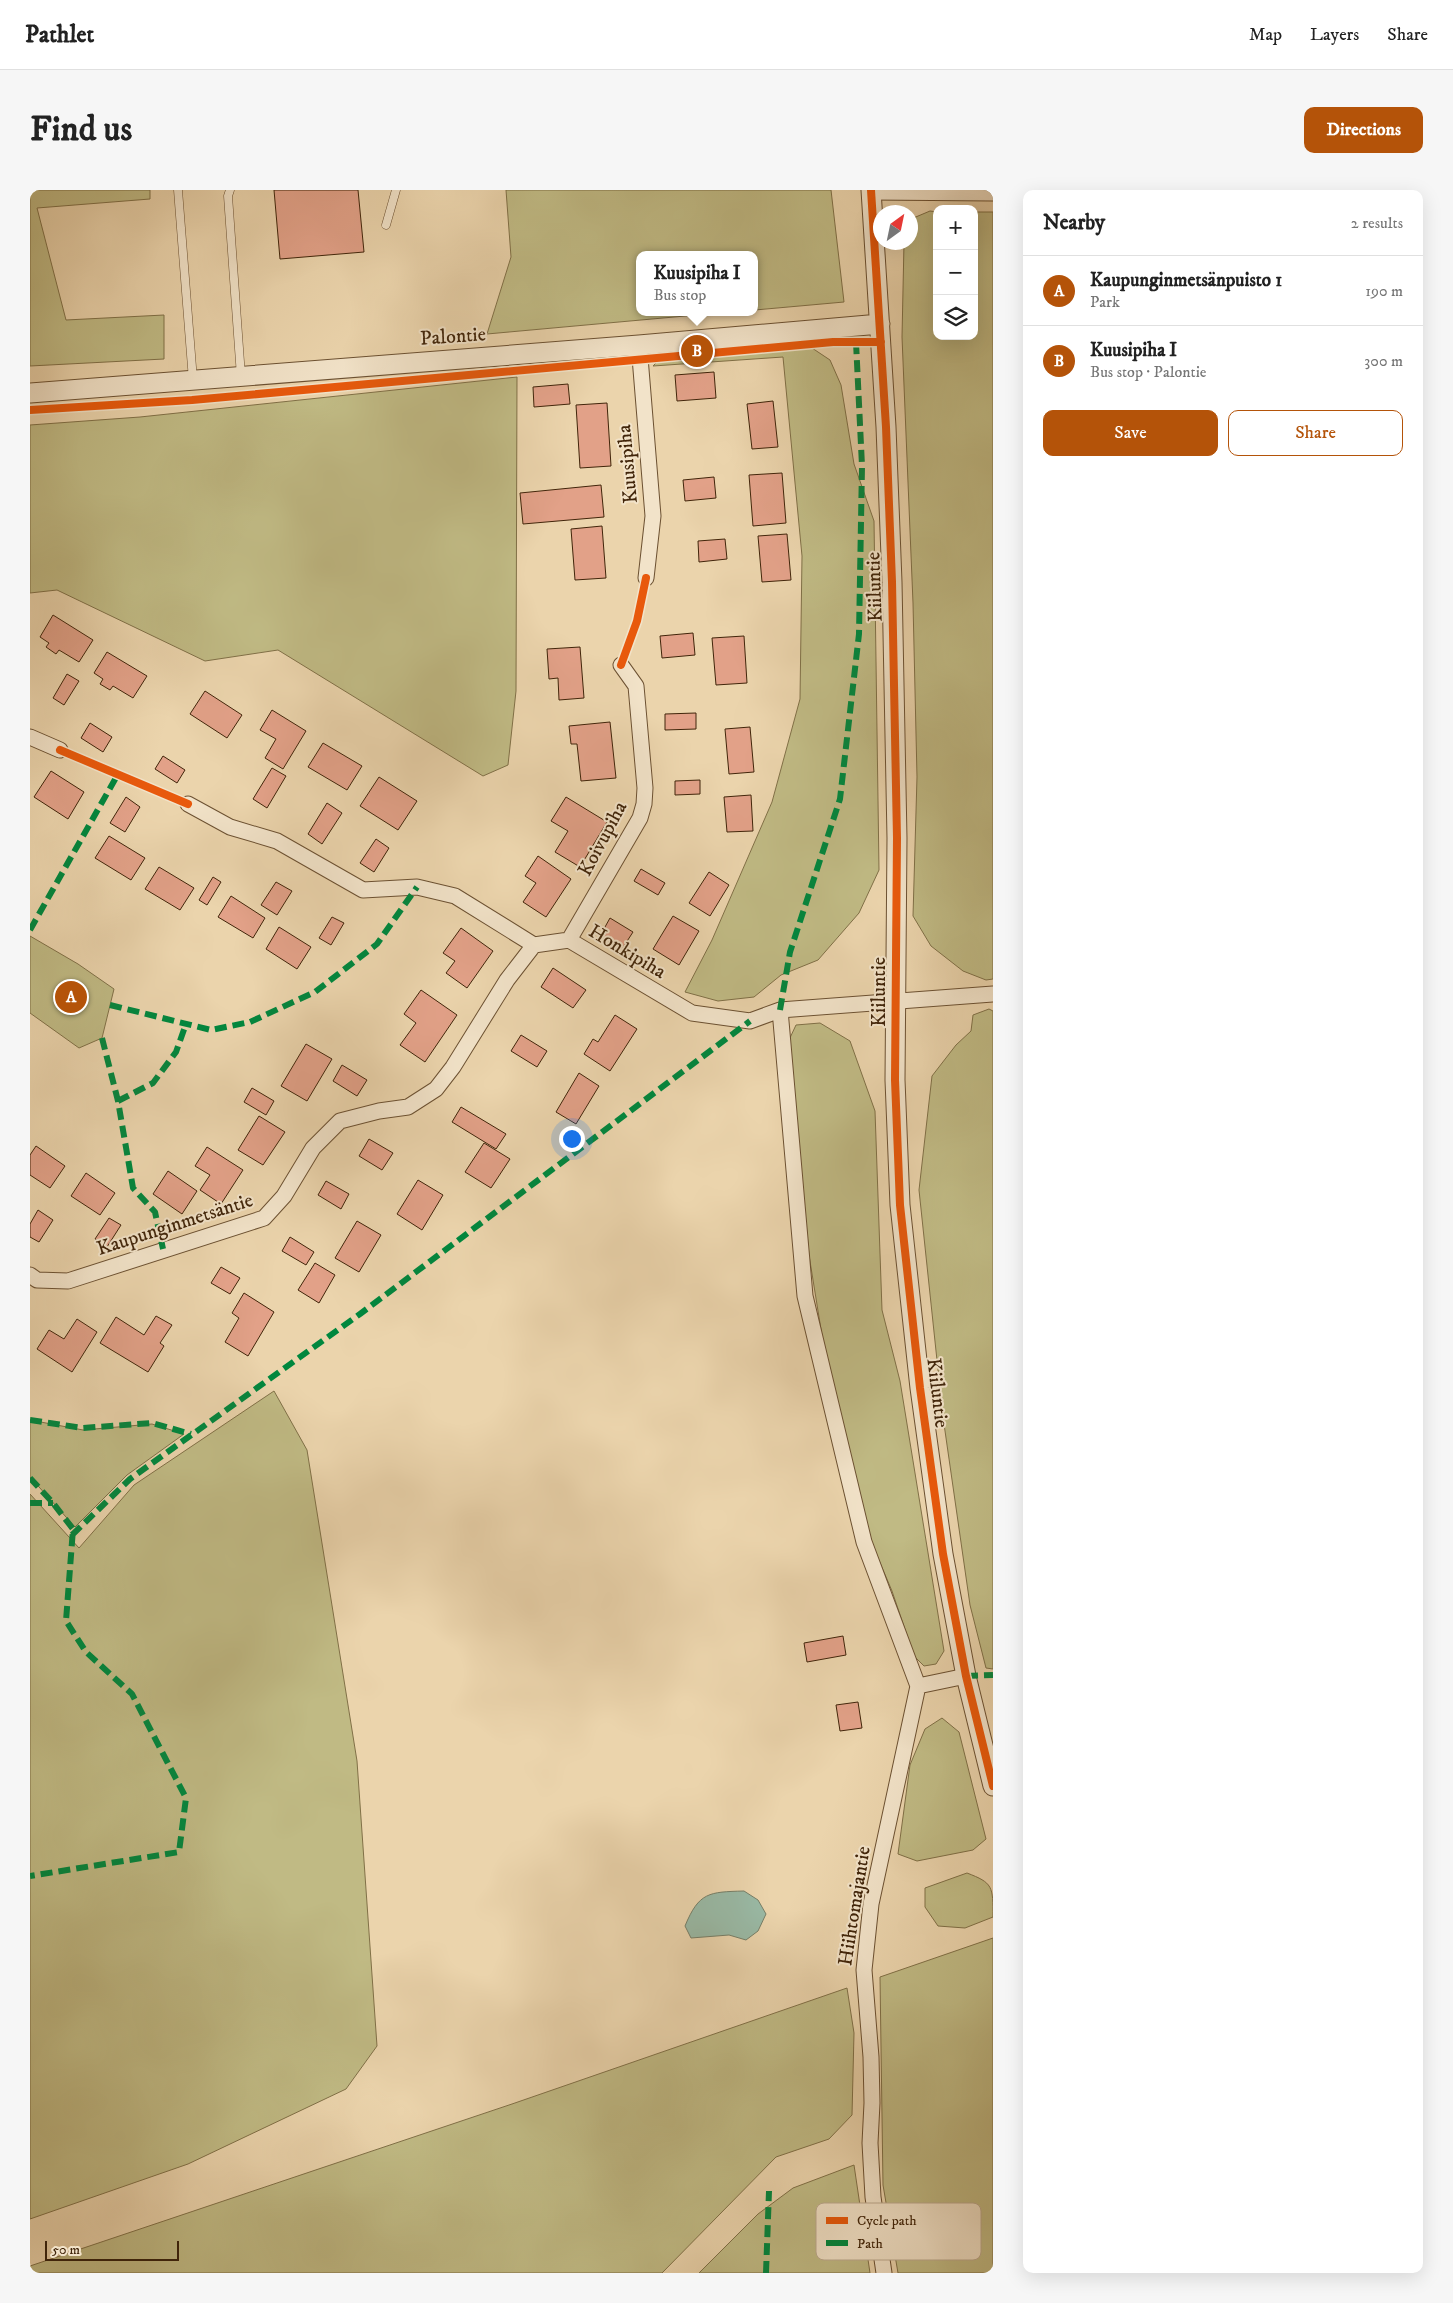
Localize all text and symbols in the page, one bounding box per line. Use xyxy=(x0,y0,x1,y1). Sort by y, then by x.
text: Pathlet xyxy=(25,20,94,50)
text: Map xyxy=(1249,24,1282,46)
text: Layers xyxy=(1310,24,1359,46)
text: Share xyxy=(1387,24,1428,46)
button: Directions xyxy=(1304,107,1423,153)
text: Find us xyxy=(30,108,132,152)
north arrow xyxy=(873,205,918,250)
map controls xyxy=(933,205,978,340)
button: + xyxy=(933,205,978,250)
text: Nearby xyxy=(1043,210,1105,236)
text: 2 results xyxy=(1351,213,1403,233)
button: − xyxy=(933,250,978,295)
popup xyxy=(636,251,758,316)
text: Kuusipiha I xyxy=(653,262,741,285)
text: Kaupunginmetsänpuisto 1 xyxy=(1090,269,1282,292)
text: A xyxy=(1054,281,1064,301)
text: 190 m xyxy=(1365,281,1403,301)
text: Bus stop xyxy=(653,285,706,305)
text: Park xyxy=(1090,292,1120,312)
button: layers xyxy=(933,295,978,340)
street label: Palontie xyxy=(419,322,487,352)
pin: B xyxy=(681,332,713,370)
text: Kuusipiha I xyxy=(1090,339,1177,362)
text: B xyxy=(1054,351,1064,371)
text: 300 m xyxy=(1364,351,1403,371)
text: Bus stop · Palontie xyxy=(1090,362,1206,382)
button: Save xyxy=(1043,410,1218,456)
button: Share xyxy=(1228,410,1403,456)
street label: Kuusipiha xyxy=(612,423,644,505)
street label: Kiiluntie xyxy=(861,552,889,622)
street label: Koivupiha xyxy=(573,797,633,881)
street label: Honkipiha xyxy=(584,919,671,985)
street label: Kiiluntie xyxy=(867,957,892,1027)
pin: A xyxy=(55,978,87,1016)
your location xyxy=(559,1126,585,1152)
street label: Kaupunginmetsäntie xyxy=(94,1188,256,1262)
street label: Kiiluntie xyxy=(920,1357,954,1429)
street label: Hiihtomajantie xyxy=(833,1844,877,1968)
legend xyxy=(816,2203,981,2260)
text: Cycle path xyxy=(857,2212,917,2230)
text: Path xyxy=(857,2235,884,2253)
scale bar xyxy=(45,2238,179,2261)
text: 50 m xyxy=(52,2241,80,2259)

